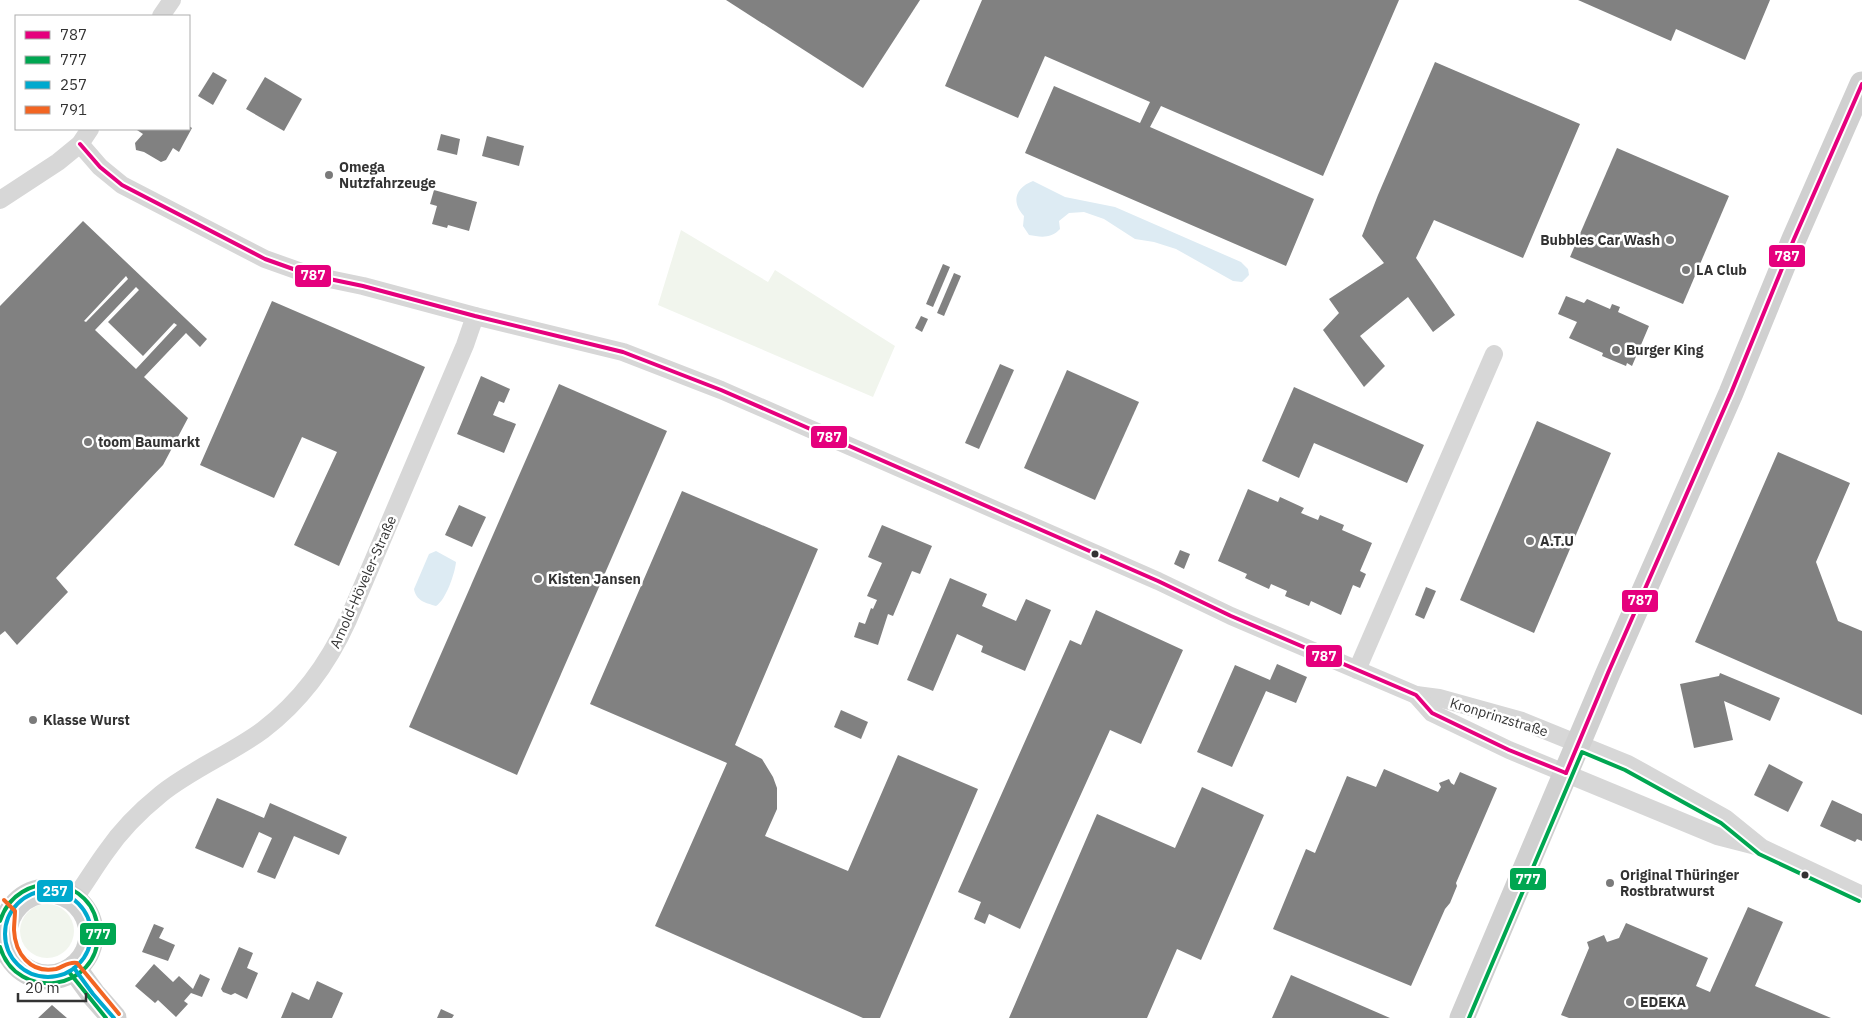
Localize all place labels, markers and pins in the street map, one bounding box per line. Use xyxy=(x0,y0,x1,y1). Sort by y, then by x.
place label: Omega Nutzfahrzeuge xyxy=(339,158,436,192)
marker: Omega Nutzfahrzeuge xyxy=(323,169,335,181)
place label: Bubbles Car Wash xyxy=(1540,231,1660,249)
marker: Bubbles Car Wash xyxy=(1664,234,1676,246)
place label: LA Club xyxy=(1696,261,1747,279)
marker: LA Club xyxy=(1680,264,1692,276)
place label: Burger King xyxy=(1626,341,1704,359)
marker: Burger King xyxy=(1610,344,1622,356)
place label: toom Baumarkt xyxy=(98,433,200,451)
marker: toom Baumarkt xyxy=(82,436,94,448)
place label: A.T.U xyxy=(1540,532,1574,550)
marker: A.T.U xyxy=(1524,535,1536,547)
unlabelled marker xyxy=(1090,549,1100,559)
place label: Kisten Jansen xyxy=(548,570,641,588)
marker: Kisten Jansen xyxy=(532,573,544,585)
place label: Klasse Wurst xyxy=(43,711,130,729)
marker: Klasse Wurst xyxy=(27,714,39,726)
place label: Original Thüringer Rostbratwurst xyxy=(1620,866,1740,900)
unlabelled marker xyxy=(1800,870,1810,880)
marker: Original Thüringer Rostbratwurst xyxy=(1604,877,1616,889)
place label: EDEKA xyxy=(1640,993,1686,1011)
marker: EDEKA xyxy=(1624,996,1636,1008)

